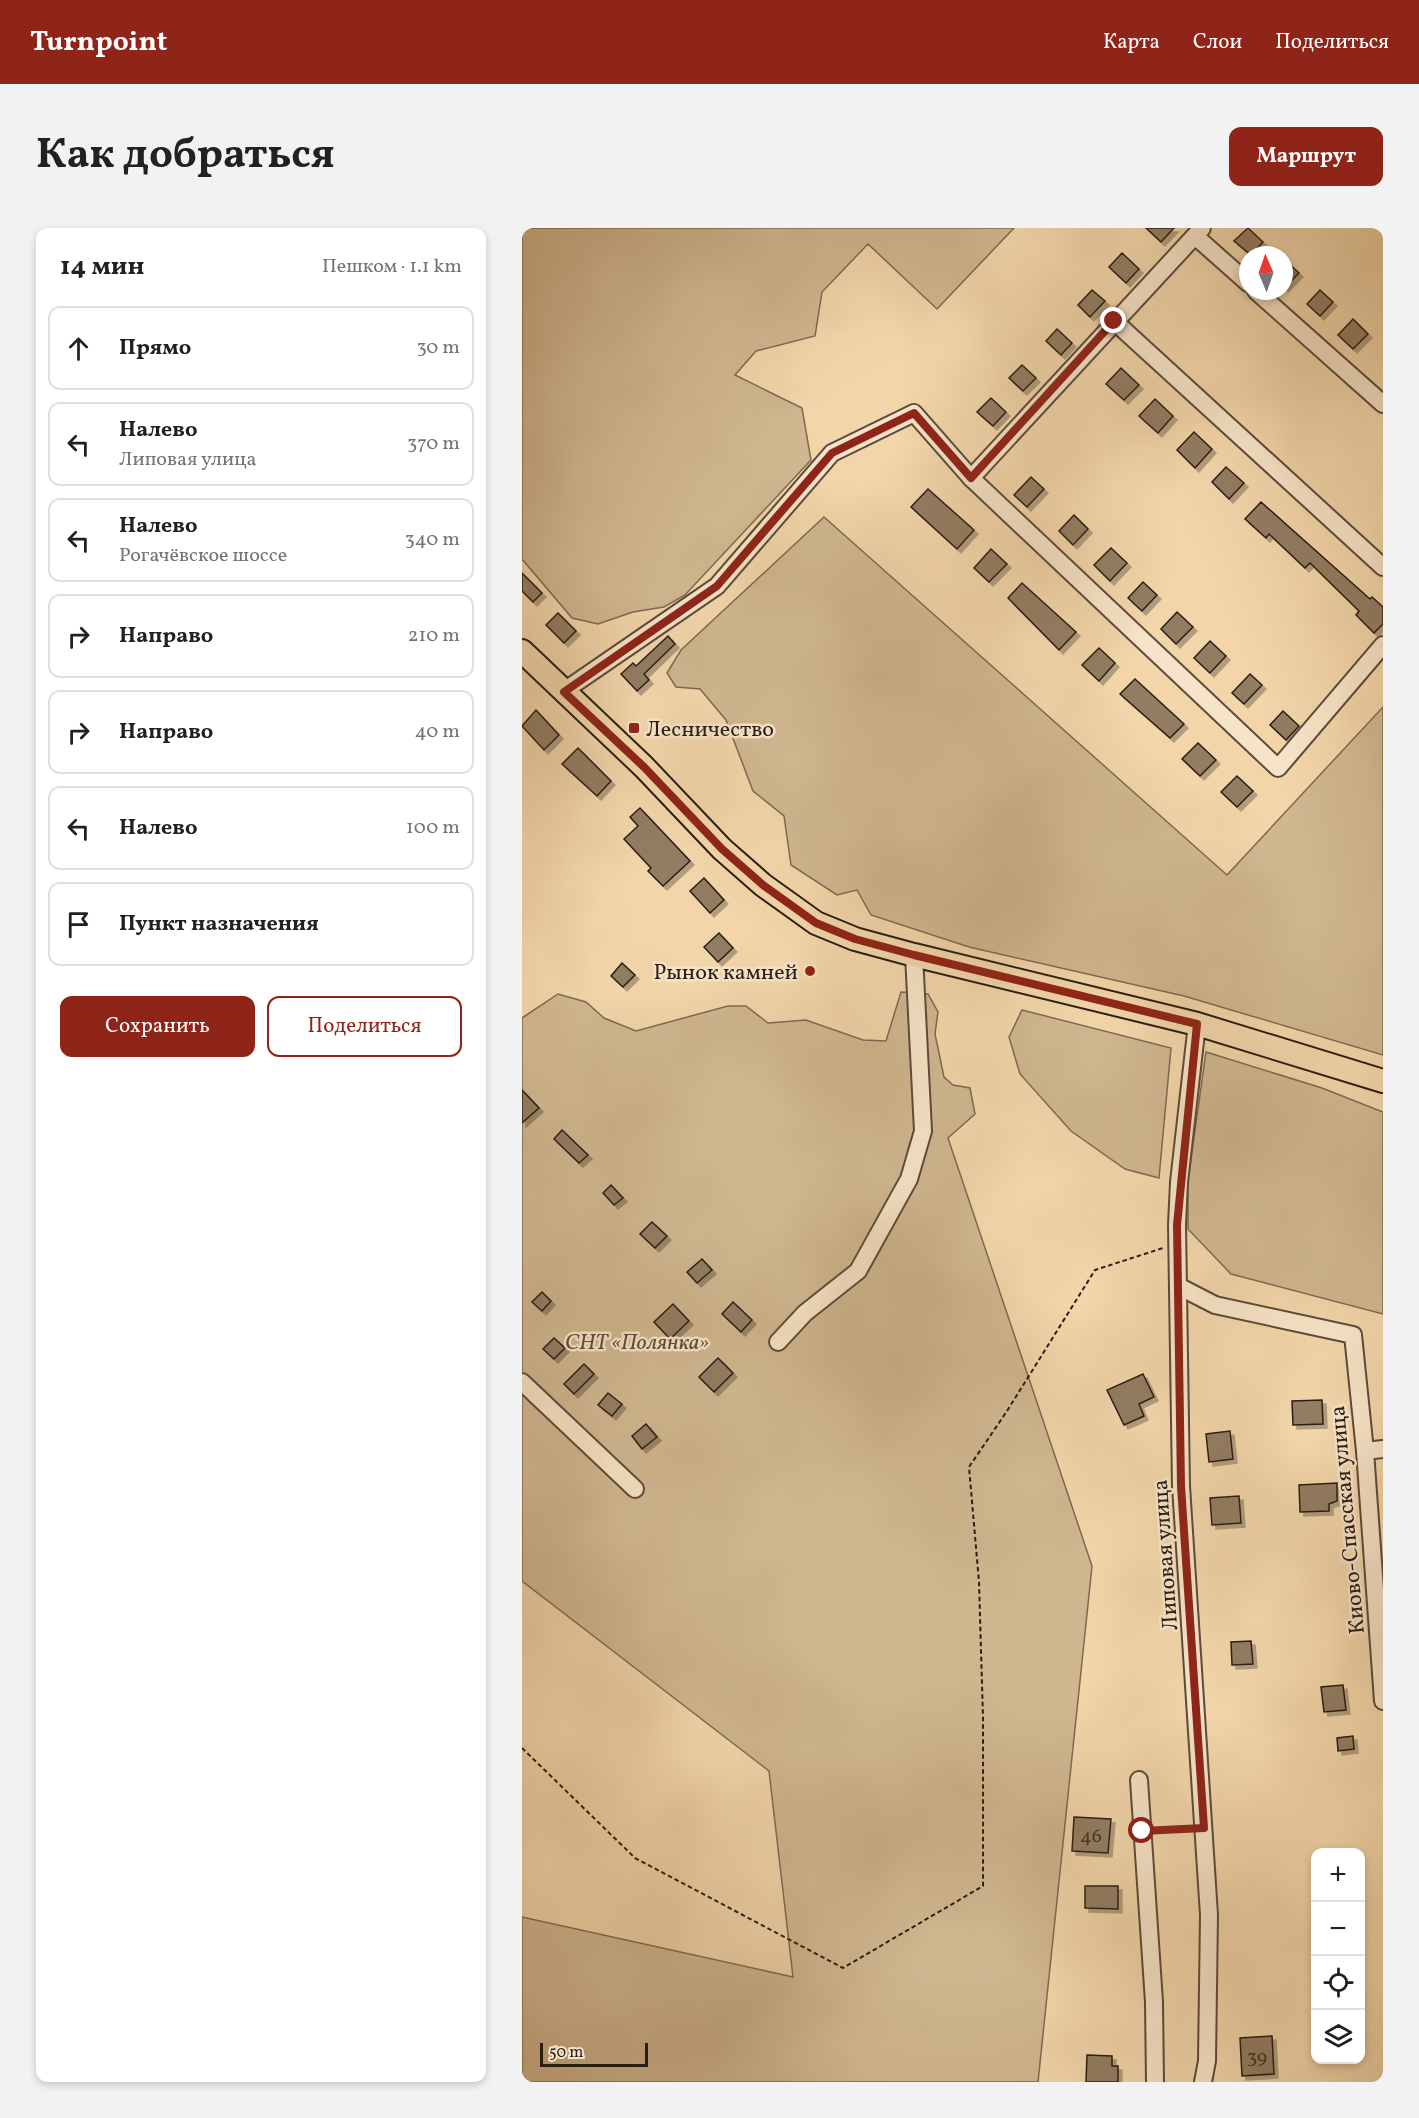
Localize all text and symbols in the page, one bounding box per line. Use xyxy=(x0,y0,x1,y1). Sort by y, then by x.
text: Turnpoint xyxy=(30,23,167,62)
text: Карта xyxy=(1103,28,1160,57)
text: Слои xyxy=(1193,28,1242,57)
text: Поделиться xyxy=(1275,28,1389,57)
text: Как добраться xyxy=(36,127,335,186)
button: Маршрут xyxy=(1229,127,1383,186)
north arrow xyxy=(1239,246,1293,300)
text: 14 мин xyxy=(60,249,145,285)
text: Пешком · 1.1 km xyxy=(322,253,462,281)
route end xyxy=(1100,307,1126,333)
icon: ahead xyxy=(62,332,95,365)
text: Прямо xyxy=(119,333,191,364)
text: 30 m xyxy=(416,334,460,362)
text: Налево xyxy=(119,415,198,446)
icon: left xyxy=(62,428,95,461)
text: 370 m xyxy=(407,430,460,458)
text: Липовая улица xyxy=(119,446,257,474)
text: Налево xyxy=(119,511,198,542)
icon: left xyxy=(62,524,95,557)
text: 340 m xyxy=(404,526,460,554)
text: Рогачёвское шоссе xyxy=(119,542,287,570)
icon: right xyxy=(62,620,95,653)
text: Направо xyxy=(119,621,213,652)
text: 210 m xyxy=(408,622,460,650)
place label: Лесничество xyxy=(646,715,774,746)
icon: right xyxy=(62,716,95,749)
text: Направо xyxy=(119,717,213,748)
text: 40 m xyxy=(415,718,460,746)
marker: Лесничество xyxy=(627,721,641,735)
icon: left xyxy=(62,812,95,845)
text: Налево xyxy=(119,813,198,844)
text: 100 m xyxy=(406,814,460,842)
icon: arrive xyxy=(62,908,95,941)
text: Пункт назначения xyxy=(119,909,319,940)
place label: Рынок камней xyxy=(653,958,798,989)
marker: Рынок камней xyxy=(803,964,817,978)
button: Сохранить xyxy=(60,996,255,1057)
button: Поделиться xyxy=(267,996,462,1057)
park label: СНТ «Полянка» xyxy=(565,1328,709,1359)
street label: Киово-Спасская улица xyxy=(1323,1404,1374,1635)
street label: Липовая улица xyxy=(1146,1478,1187,1631)
route start xyxy=(1128,1817,1154,1843)
house number: 46 xyxy=(1080,1823,1102,1851)
map controls xyxy=(1311,1848,1365,2064)
button: + xyxy=(1311,1848,1365,1902)
button: − xyxy=(1311,1902,1365,1956)
button: locate xyxy=(1311,1956,1365,2010)
button: layers xyxy=(1311,2010,1365,2064)
scale bar xyxy=(540,2040,648,2068)
text: 50 m xyxy=(549,2042,583,2064)
house number: 39 xyxy=(1247,2044,1267,2072)

